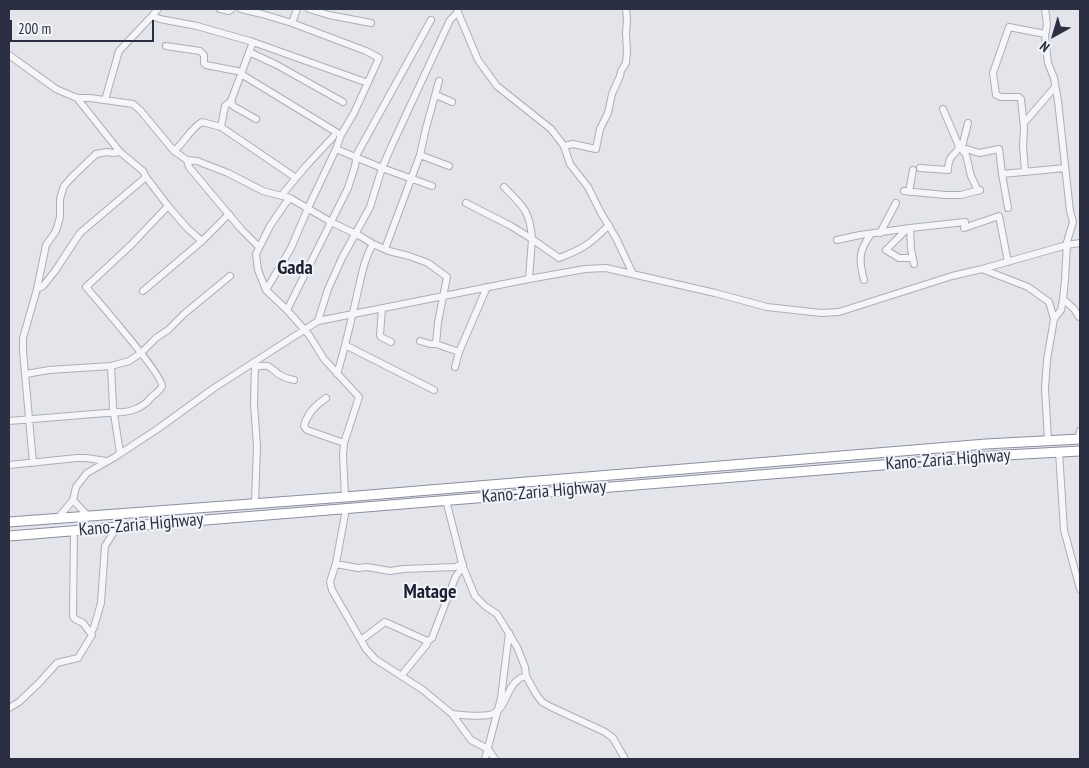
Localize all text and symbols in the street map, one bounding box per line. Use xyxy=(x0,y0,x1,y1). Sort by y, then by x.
scale bar xyxy=(12,10,156,42)
north arrow xyxy=(1029,10,1079,60)
text: 200 m xyxy=(18,19,51,38)
text: N xyxy=(1036,37,1053,56)
district label: Gada xyxy=(277,256,313,280)
street label: Kano-Zaria Highway xyxy=(885,445,1011,475)
street label: Kano-Zaria Highway xyxy=(481,476,607,508)
street label: Kano-Zaria Highway xyxy=(78,509,204,541)
district label: Matage xyxy=(403,580,457,604)

